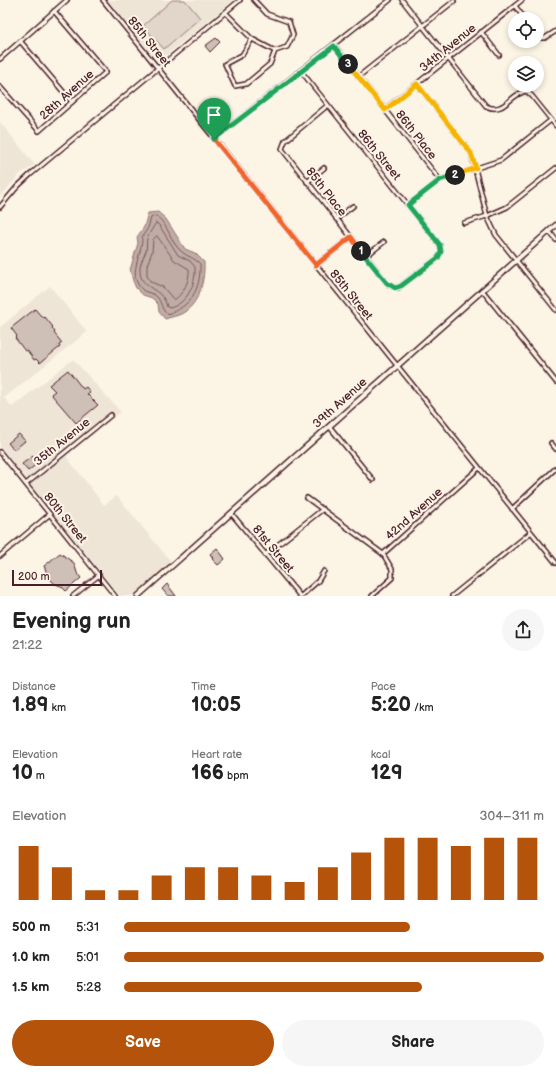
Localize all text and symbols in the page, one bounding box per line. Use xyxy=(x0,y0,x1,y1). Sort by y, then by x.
map controls xyxy=(508,12,544,92)
button: locate xyxy=(508,12,544,48)
street label: 85th Street xyxy=(124,14,174,70)
street label: 34th Avenue xyxy=(417,21,479,75)
pin: 3 xyxy=(338,54,358,74)
button: layers xyxy=(508,56,544,92)
text: 3 xyxy=(345,57,351,70)
street label: 28th Avenue xyxy=(37,67,97,123)
pin xyxy=(197,98,231,139)
icon: arrive xyxy=(203,104,225,126)
street label: 86th Place xyxy=(392,107,440,163)
street label: 86th Street xyxy=(354,127,404,184)
street label: 85th Place xyxy=(302,165,350,219)
pin: 2 xyxy=(445,165,465,185)
text: 2 xyxy=(452,168,458,181)
pin: 1 xyxy=(351,241,371,261)
text: 1 xyxy=(359,244,363,257)
street label: 85th Street xyxy=(326,267,376,323)
street label: 39th Avenue xyxy=(310,375,370,431)
street label: 35th Avenue xyxy=(31,415,93,469)
street label: 42nd Avenue xyxy=(382,484,446,544)
street label: 80th Street xyxy=(40,490,90,546)
street label: 81st Street xyxy=(249,522,297,576)
scale bar xyxy=(12,568,102,587)
text: 200 m xyxy=(18,570,50,583)
text: Evening run xyxy=(12,608,131,635)
button: share xyxy=(502,609,544,651)
text: 21:22 xyxy=(12,637,42,653)
text: Distance xyxy=(12,680,56,693)
text: Time xyxy=(191,680,216,693)
text: Pace xyxy=(371,680,396,693)
text: 1.89 xyxy=(12,693,49,717)
text: 10:05 xyxy=(191,693,241,717)
text: 5:20 xyxy=(371,693,411,717)
text: km xyxy=(49,701,66,714)
text: /km xyxy=(411,701,434,714)
text: Elevation xyxy=(12,748,58,761)
text: Heart rate xyxy=(191,748,242,761)
text: kcal xyxy=(371,748,390,761)
text: 10 xyxy=(12,761,33,785)
text: 166 xyxy=(191,761,224,785)
text: 129 xyxy=(371,761,403,785)
text: m xyxy=(33,769,45,782)
text: bpm xyxy=(224,769,249,782)
text: Elevation xyxy=(12,808,66,824)
text: 304–311 m xyxy=(480,808,544,824)
text: 500 m xyxy=(12,919,50,935)
text: 5:31 xyxy=(76,919,99,935)
text: 1.0 km xyxy=(12,949,50,965)
text: 5:01 xyxy=(76,949,99,965)
text: 1.5 km xyxy=(12,979,49,995)
text: 5:28 xyxy=(76,979,101,995)
button: Save xyxy=(12,1020,274,1066)
button: Share xyxy=(282,1020,544,1066)

